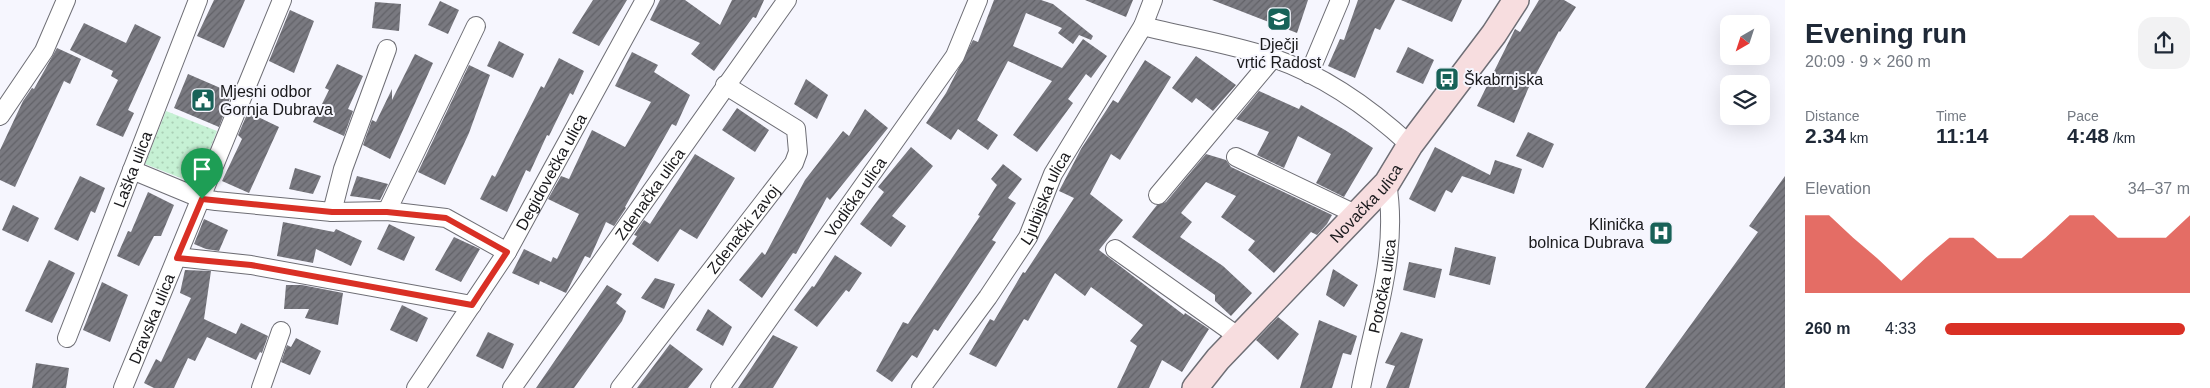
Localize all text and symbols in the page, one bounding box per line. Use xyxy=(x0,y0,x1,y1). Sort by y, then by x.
school or university icon: Dječji vrtić Radost xyxy=(1266,6,1292,32)
north arrow xyxy=(1720,15,1770,65)
map controls xyxy=(1720,15,1770,125)
button: share xyxy=(2138,17,2190,69)
text: Evening run xyxy=(1805,18,1967,49)
place label: Dječji vrtić Radost xyxy=(1237,36,1322,71)
text: 20:09 · 9 × 260 m xyxy=(1805,53,1931,70)
bus stop icon: Škabrnjska xyxy=(1434,66,1460,92)
place label: Škabrnjska xyxy=(1464,70,1543,88)
button: layers xyxy=(1720,75,1770,125)
place label: Mjesni odbor Gornja Dubrava xyxy=(220,83,333,118)
public building icon: Mjesni odbor Gornja Dubrava xyxy=(190,87,216,113)
text: Distance xyxy=(1805,108,1859,124)
text: Time xyxy=(1936,108,1967,124)
text: Pace xyxy=(2067,108,2099,124)
street label: Degidovečka ulica xyxy=(512,111,590,233)
text: 2.34 xyxy=(1805,124,1846,147)
text: 11:14 xyxy=(1936,124,1989,147)
text: 4:48 xyxy=(2067,124,2109,147)
street label: Laška ulica xyxy=(110,129,155,210)
text: km xyxy=(1846,130,1868,146)
text: /km xyxy=(2109,130,2135,146)
street label: Zdenačka ulica xyxy=(612,145,688,243)
pin xyxy=(181,148,223,199)
street label: Ljubijska ulica xyxy=(1017,148,1073,248)
street label: Vodička ulica xyxy=(821,154,889,240)
icon: arrive xyxy=(188,155,216,183)
street label: Novačka ulica xyxy=(1326,161,1405,246)
text: Elevation xyxy=(1805,180,1871,197)
text: 34–37 m xyxy=(2128,180,2190,197)
street label: Zdenački zavoj xyxy=(704,182,782,276)
place label: Klinička bolnica Dubrava xyxy=(1528,216,1644,251)
hospital icon: Klinička bolnica Dubrava xyxy=(1648,220,1674,246)
street label: Potočka ulica xyxy=(1365,238,1398,335)
street label: Dravska ulica xyxy=(125,271,178,366)
text: 260 m xyxy=(1805,320,1850,337)
text: 4:33 xyxy=(1885,320,1916,337)

